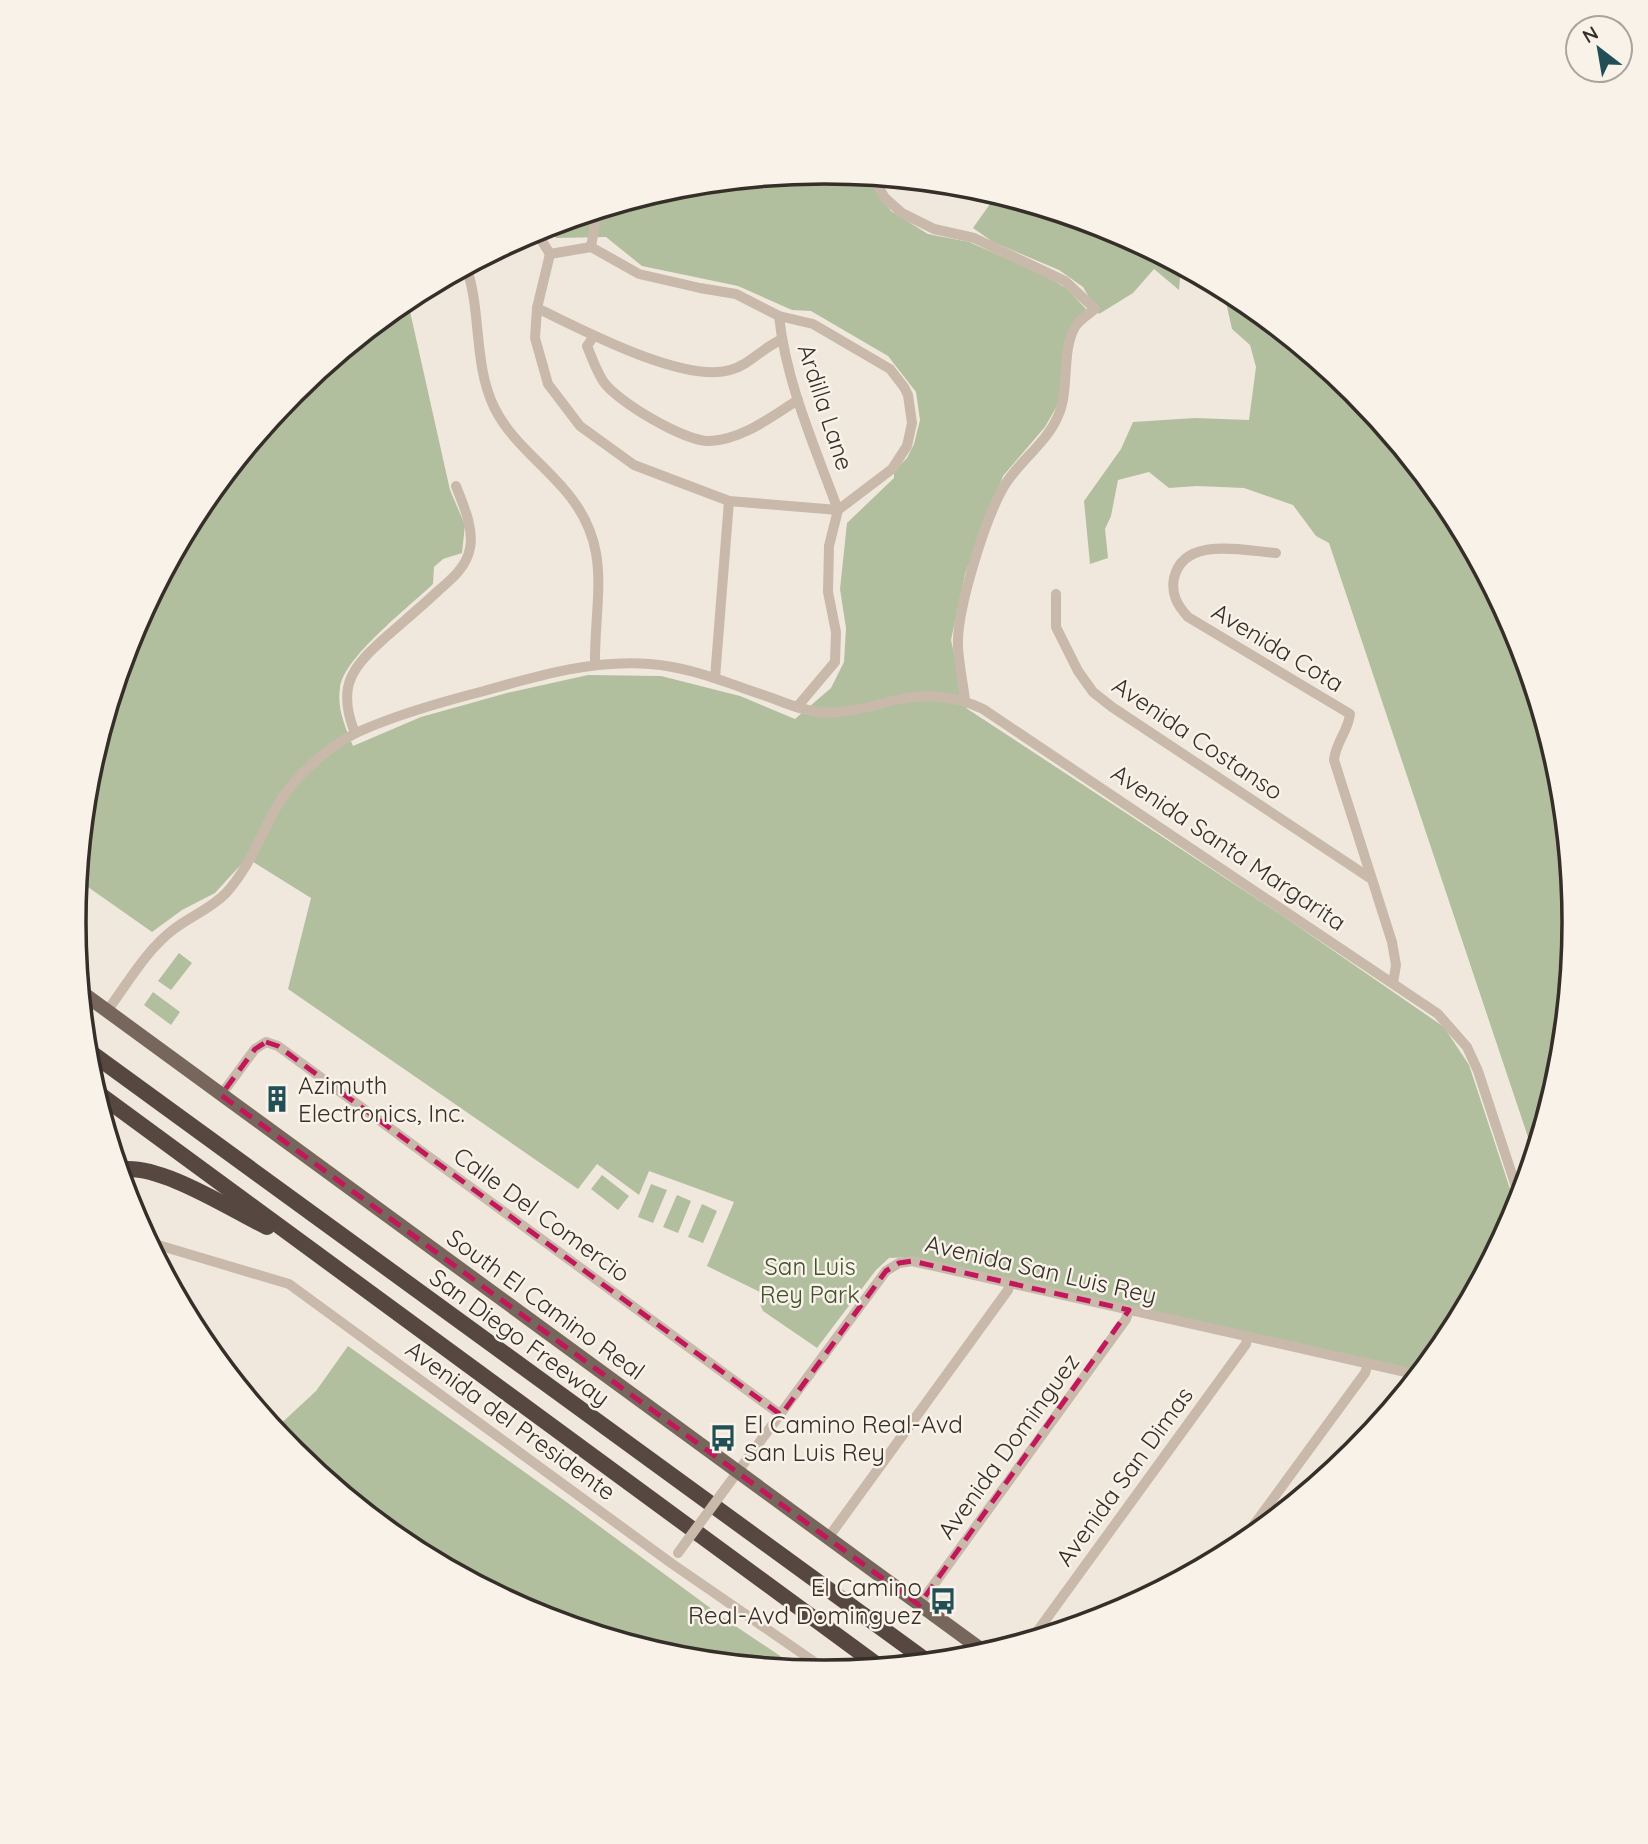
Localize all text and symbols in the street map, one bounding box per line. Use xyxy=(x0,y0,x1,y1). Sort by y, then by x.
north arrow xyxy=(1564,14,1634,84)
text: N xyxy=(1578,21,1602,48)
street label: Ardilla Lane xyxy=(792,340,860,474)
street label: Avenida Cota xyxy=(1207,596,1349,698)
street label: Avenida Costanso xyxy=(1107,670,1289,806)
street label: Avenida Santa Margarita xyxy=(1106,757,1352,937)
place label: Azimuth Electronics, Inc. xyxy=(298,1070,465,1128)
building icon: Azimuth Electronics, Inc. xyxy=(262,1084,292,1114)
street label: Calle Del Comercio xyxy=(448,1140,636,1288)
street label: South El Camino Real xyxy=(441,1222,651,1386)
street label: Avenida San Luis Rey xyxy=(922,1228,1160,1310)
park label: San Luis Rey Park xyxy=(760,1251,860,1309)
street label: San Diego Freeway xyxy=(424,1262,616,1412)
street label: Avenida del Presidente xyxy=(400,1334,622,1506)
street label: Avenida Dominguez xyxy=(931,1347,1085,1545)
street label: Avenida San Dimas xyxy=(1049,1381,1199,1571)
place label: El Camino Real-Avd San Luis Rey xyxy=(744,1409,963,1467)
bus stop icon: El Camino Real-Avd San Luis Rey xyxy=(708,1423,738,1453)
place label: El Camino Real-Avd Dominguez xyxy=(688,1572,922,1630)
bus stop icon: El Camino Real-Avd Dominguez xyxy=(928,1586,958,1616)

